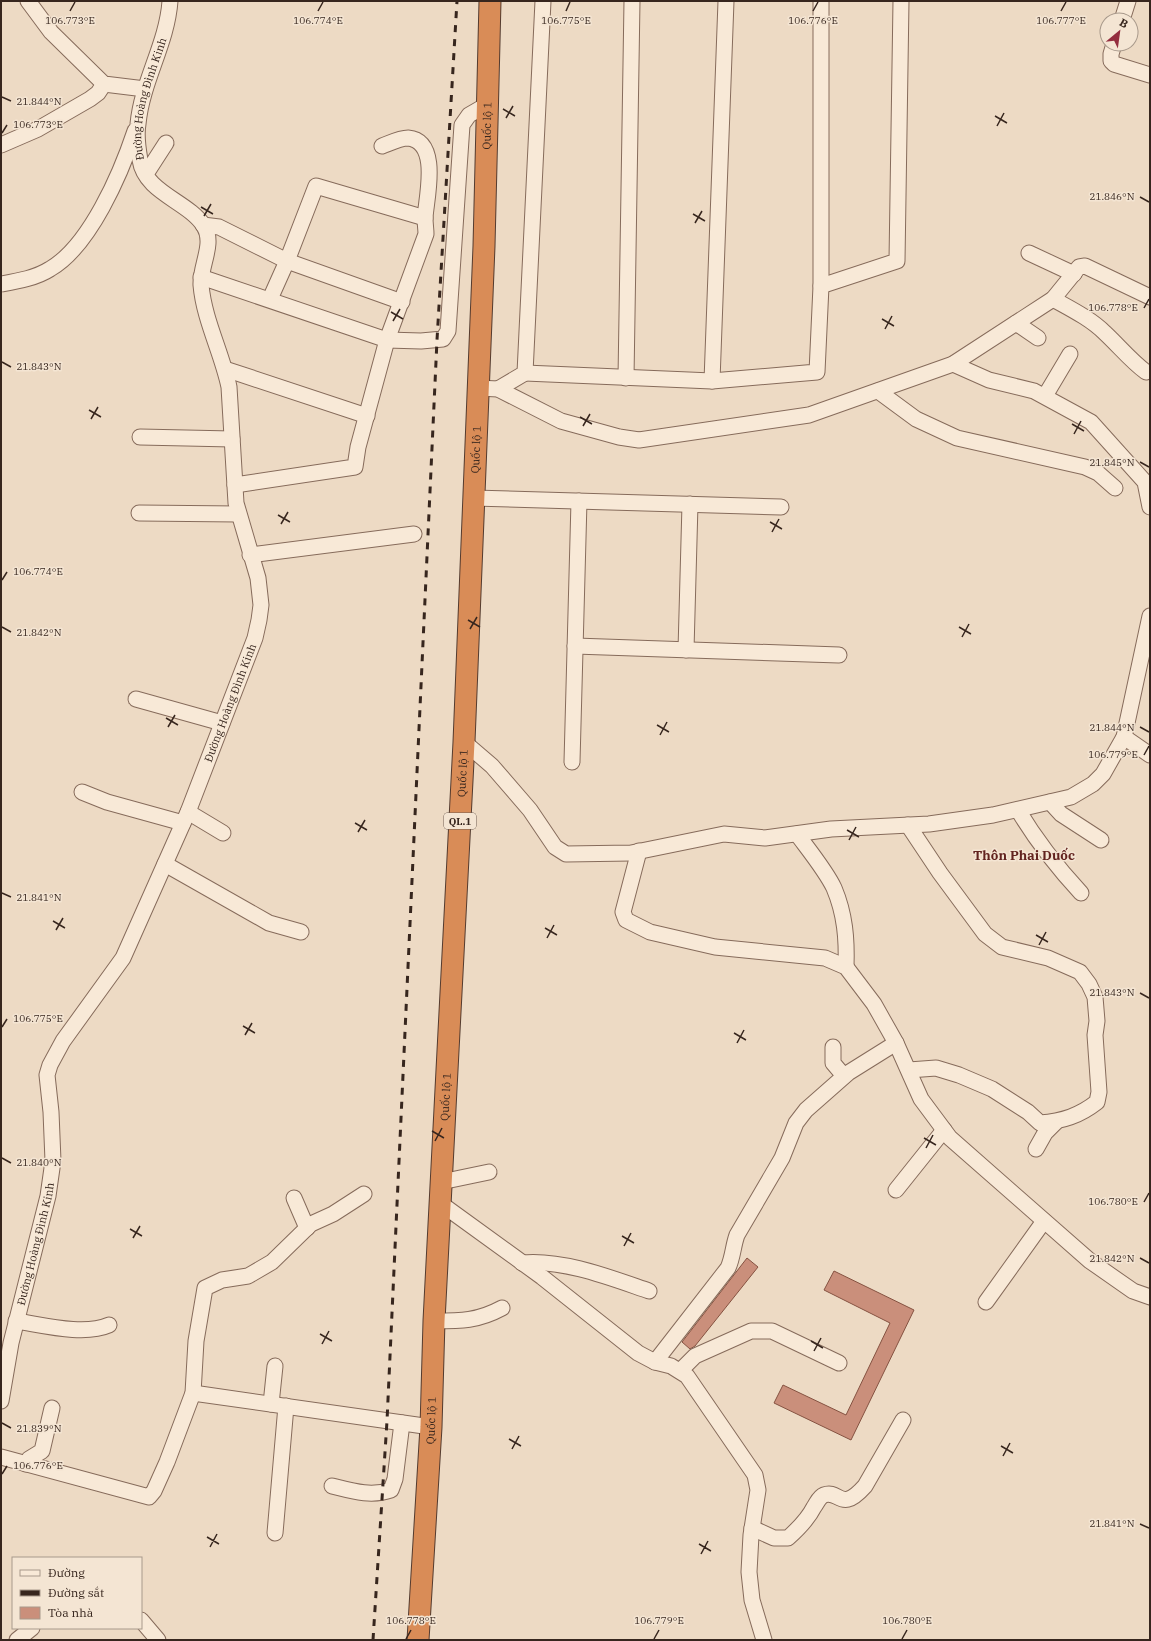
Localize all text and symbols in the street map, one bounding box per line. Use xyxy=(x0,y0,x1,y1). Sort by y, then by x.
north arrow xyxy=(1099,12,1139,52)
text: 106.773°E xyxy=(45,14,95,27)
text: 106.774°E xyxy=(293,14,343,27)
text: 106.775°E xyxy=(541,14,591,27)
text: 106.776°E xyxy=(788,14,838,27)
text: 106.777°E xyxy=(1036,14,1086,27)
text: B xyxy=(1117,15,1131,31)
street label: Đường Hoàng Đình Kinh xyxy=(130,36,169,161)
text: 21.844°N xyxy=(16,95,62,108)
street label: Quốc lộ 1 xyxy=(479,101,495,150)
text: 106.773°E xyxy=(13,118,63,131)
text: 21.846°N xyxy=(1089,190,1135,203)
text: 106.778°E xyxy=(1088,301,1138,314)
text: 21.843°N xyxy=(16,360,62,373)
street label: Quốc lộ 1 xyxy=(468,425,484,474)
text: 21.845°N xyxy=(1089,456,1135,469)
text: 106.774°E xyxy=(13,565,63,578)
text: 21.842°N xyxy=(16,626,62,639)
street label: Đường Hoàng Đình Kinh xyxy=(201,641,259,764)
text: 21.844°N xyxy=(1089,721,1135,734)
text: 106.779°E xyxy=(1088,748,1138,761)
street label: Quốc lộ 1 xyxy=(454,749,471,797)
road number: QL.1 xyxy=(444,813,476,829)
district label: Thôn Phai Duốc xyxy=(973,847,1075,864)
text: 21.841°N xyxy=(16,891,62,904)
text: 21.843°N xyxy=(1089,986,1135,999)
text: 106.775°E xyxy=(13,1012,63,1025)
street label: Quốc lộ 1 xyxy=(437,1072,454,1121)
text: 21.840°N xyxy=(16,1156,62,1169)
street label: Đường Hoàng Đình Kinh xyxy=(14,1182,57,1307)
text: 106.780°E xyxy=(1088,1195,1138,1208)
text: 21.842°N xyxy=(1089,1252,1135,1265)
street label: Quốc lộ 1 xyxy=(423,1396,439,1445)
text: 21.839°N xyxy=(16,1422,62,1435)
text: 106.776°E xyxy=(13,1459,63,1472)
text: 21.841°N xyxy=(1089,1517,1135,1530)
legend xyxy=(12,1557,142,1629)
text: Đường xyxy=(48,1565,85,1580)
text: Đường sắt xyxy=(48,1585,104,1600)
text: Tòa nhà xyxy=(48,1605,94,1620)
text: 106.778°E xyxy=(386,1614,436,1627)
text: 106.779°E xyxy=(634,1614,684,1627)
text: 106.780°E xyxy=(882,1614,932,1627)

